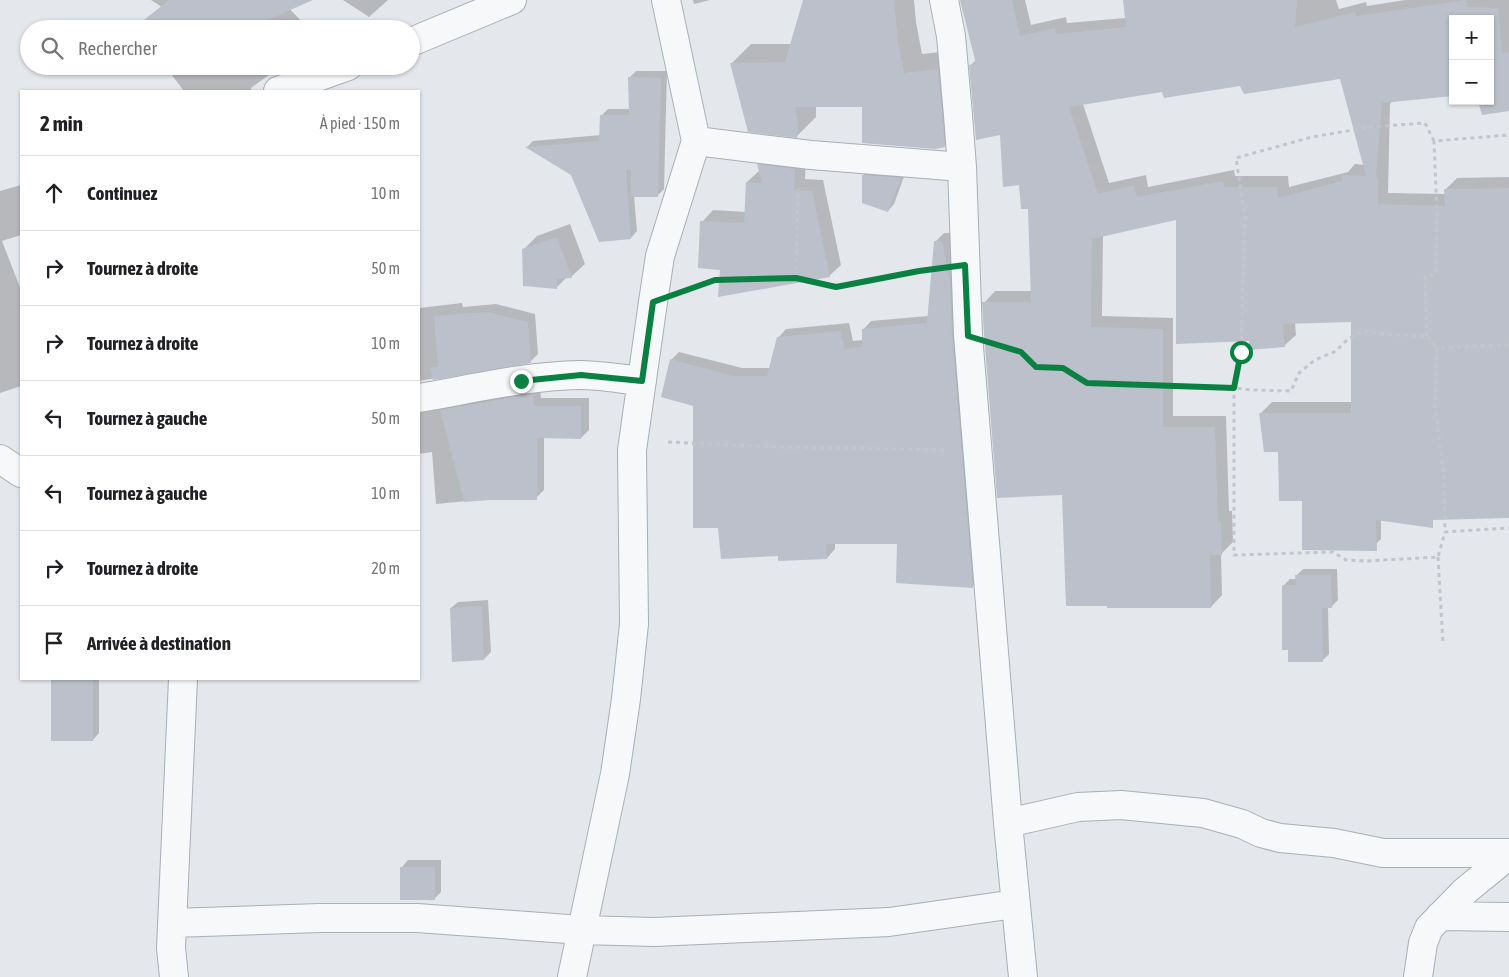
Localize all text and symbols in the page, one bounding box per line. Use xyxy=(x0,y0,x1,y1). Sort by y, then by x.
map controls xyxy=(1449,15,1494,105)
button: + xyxy=(1449,15,1494,60)
search box xyxy=(20,20,420,75)
icon: search xyxy=(38,34,66,62)
text: Rechercher xyxy=(78,37,157,59)
button: − xyxy=(1449,60,1494,105)
text: 2 min xyxy=(40,111,83,135)
text: À pied · 150 m xyxy=(320,114,400,132)
icon: ahead xyxy=(40,179,68,207)
text: Continuez xyxy=(87,182,157,204)
text: 10 m xyxy=(371,184,400,202)
icon: right xyxy=(40,254,68,282)
text: Tournez à droite xyxy=(87,257,198,279)
text: 50 m xyxy=(371,259,400,277)
icon: right xyxy=(40,329,68,357)
text: Tournez à droite xyxy=(87,332,198,354)
text: 10 m xyxy=(371,334,400,352)
route start xyxy=(1230,341,1253,364)
route end xyxy=(510,370,533,393)
icon: left xyxy=(40,404,68,432)
text: Tournez à gauche xyxy=(87,407,207,429)
text: 50 m xyxy=(371,409,400,427)
icon: left xyxy=(40,479,68,507)
text: Tournez à gauche xyxy=(87,482,207,504)
text: 10 m xyxy=(371,484,400,502)
icon: right xyxy=(40,554,68,582)
text: Tournez à droite xyxy=(87,557,198,579)
text: 20 m xyxy=(371,559,400,577)
icon: arrive xyxy=(40,629,68,657)
text: Arrivée à destination xyxy=(87,632,231,654)

